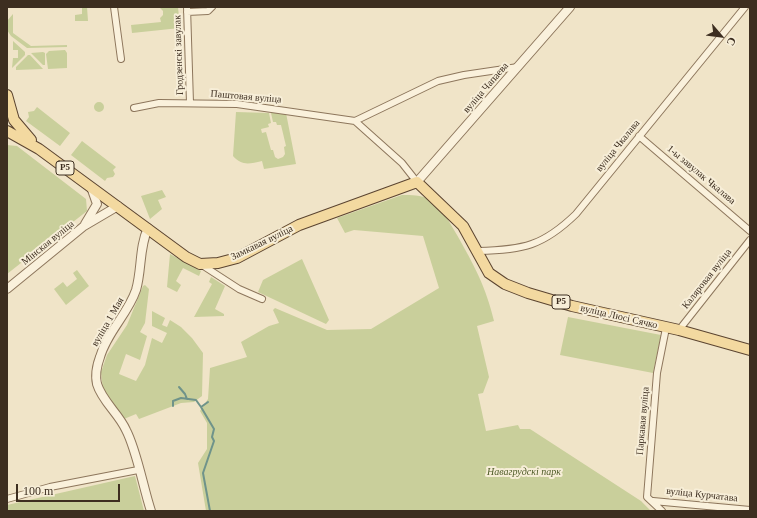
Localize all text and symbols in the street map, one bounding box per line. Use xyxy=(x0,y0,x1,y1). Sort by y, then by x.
street label: Гродзенскі завулак xyxy=(172,15,186,95)
north arrow xyxy=(701,16,741,56)
text: С xyxy=(724,35,739,48)
street label: вуліца Чапаева xyxy=(461,60,511,116)
street label: Паштовая вуліца xyxy=(210,88,282,106)
street label: вуліца Чкалава xyxy=(593,118,643,174)
street label: 1-ы завулак Чкалава xyxy=(664,143,738,207)
road number: Р5 xyxy=(56,161,74,175)
street label: Мінская вуліца xyxy=(19,218,77,268)
street label: Замкавая вуліца xyxy=(229,223,295,263)
street label: Каляровая вуліца xyxy=(680,246,734,312)
street label: вуліца 1 Мая xyxy=(89,295,127,349)
road number: Р5 xyxy=(552,295,570,309)
street label: вуліца Люсі Сячко xyxy=(579,302,659,332)
street label: Паркавая вуліца xyxy=(634,386,652,456)
park label: Навагрудскі парк xyxy=(487,466,561,478)
scale bar xyxy=(18,476,122,502)
text: 100 m xyxy=(23,484,53,498)
street label: вуліца Курчатава xyxy=(666,485,738,505)

